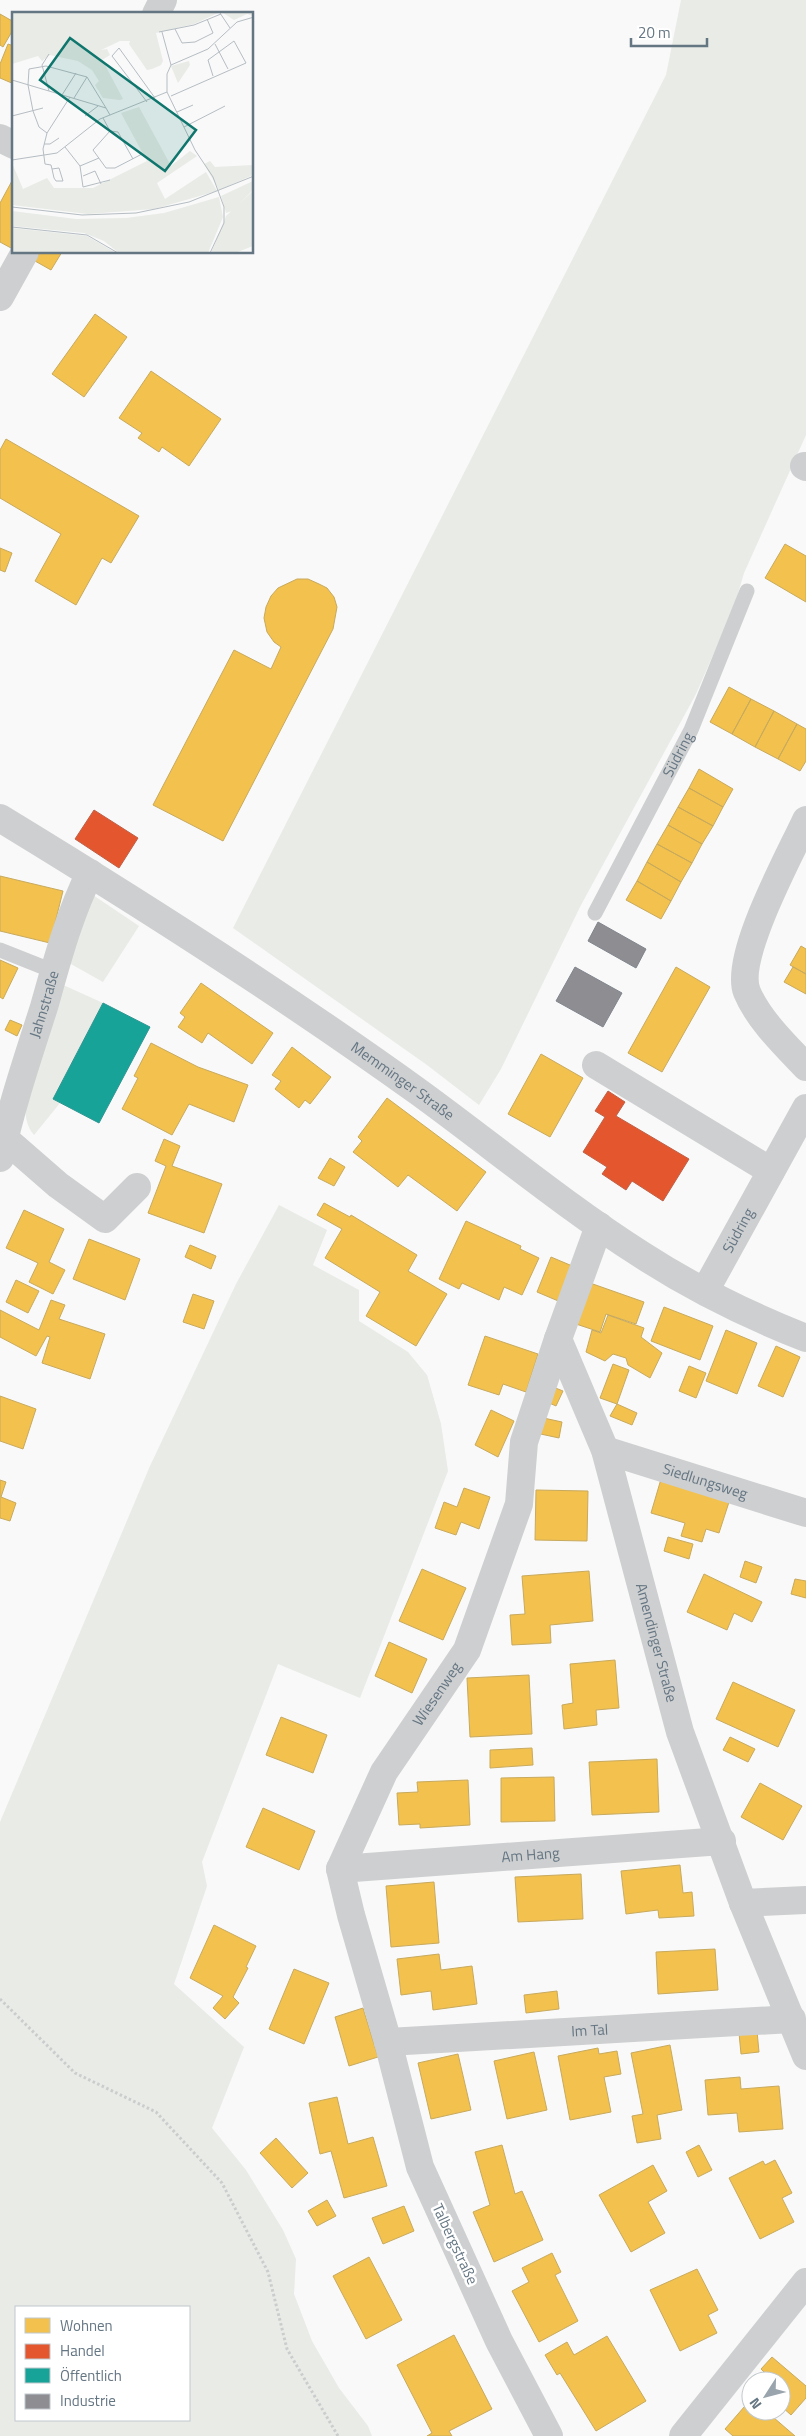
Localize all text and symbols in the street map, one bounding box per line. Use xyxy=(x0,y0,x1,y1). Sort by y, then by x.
inset map xyxy=(12,12,254,254)
scale bar xyxy=(631,15,707,47)
text: 20 m xyxy=(638,21,671,44)
street label: Südring xyxy=(656,727,699,781)
street label: Jahnstraße xyxy=(23,968,65,1041)
street label: Memminger Straße xyxy=(346,1036,459,1126)
street label: Südring xyxy=(716,1203,760,1257)
street label: Siedlungsweg xyxy=(660,1457,751,1505)
street label: Amendinger Straße xyxy=(630,1580,684,1705)
street label: Wiesenweg xyxy=(407,1657,467,1730)
street label: Am Hang xyxy=(501,1841,561,1868)
street label: Im Tal xyxy=(570,2017,609,2043)
street label: Talbergstraße xyxy=(427,2200,484,2288)
legend xyxy=(15,2306,190,2421)
text: Wohnen xyxy=(60,2314,113,2337)
text: Handel xyxy=(60,2339,105,2362)
text: Öffentlich xyxy=(60,2364,122,2387)
north arrow xyxy=(741,2371,791,2421)
text: Industrie xyxy=(60,2389,116,2412)
text: N xyxy=(744,2394,766,2414)

